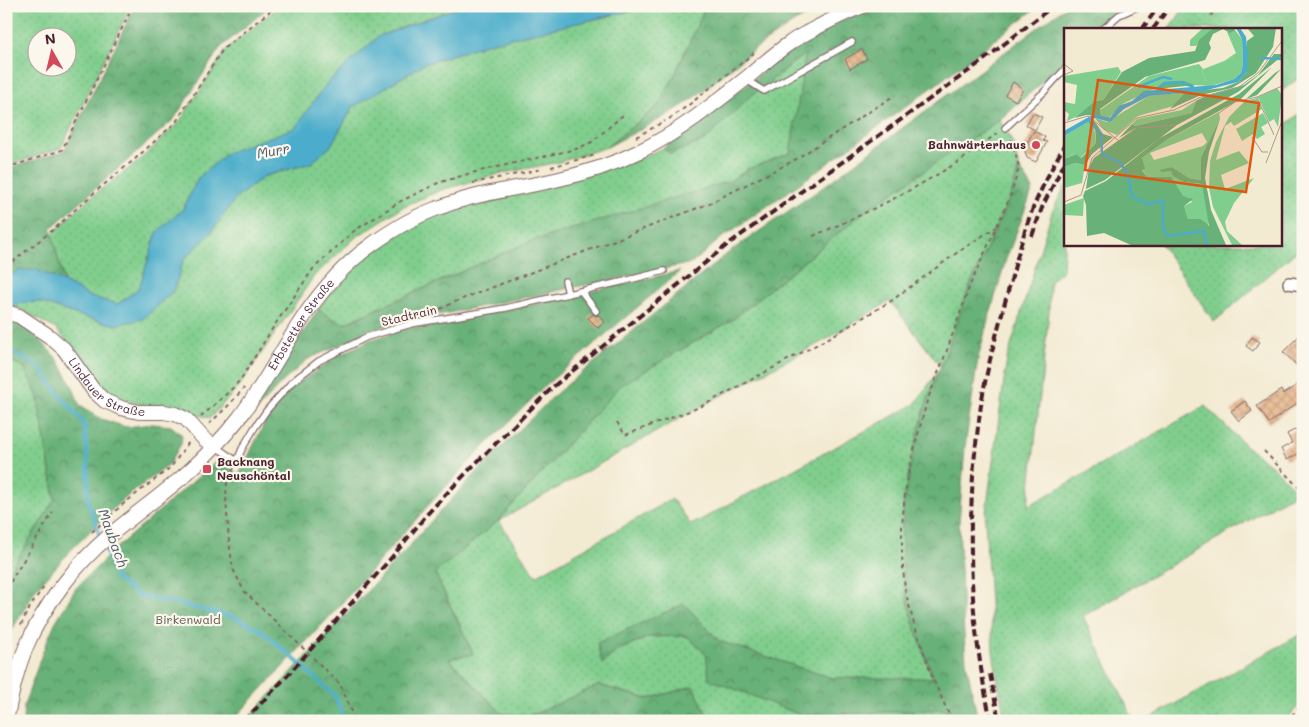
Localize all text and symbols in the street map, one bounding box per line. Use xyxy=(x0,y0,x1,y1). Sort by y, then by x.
north arrow xyxy=(28,28,78,78)
text: N xyxy=(44,28,57,49)
inset map xyxy=(1064,28,1282,245)
place label: Bahnwärterhaus xyxy=(928,136,1026,152)
water label: Murr xyxy=(255,138,291,163)
marker: Bahnwärterhaus xyxy=(1030,139,1042,151)
street label: Erbstetter Straße xyxy=(264,275,337,373)
street label: Stadtrain xyxy=(380,301,438,329)
street label: Lindauer Straße xyxy=(65,354,145,419)
place label: Backnang Neuschöntal xyxy=(217,453,290,483)
marker: Backnang Neuschöntal xyxy=(201,463,213,475)
water label: Maubach xyxy=(94,506,133,570)
park label: Birkenwald xyxy=(155,611,221,627)

